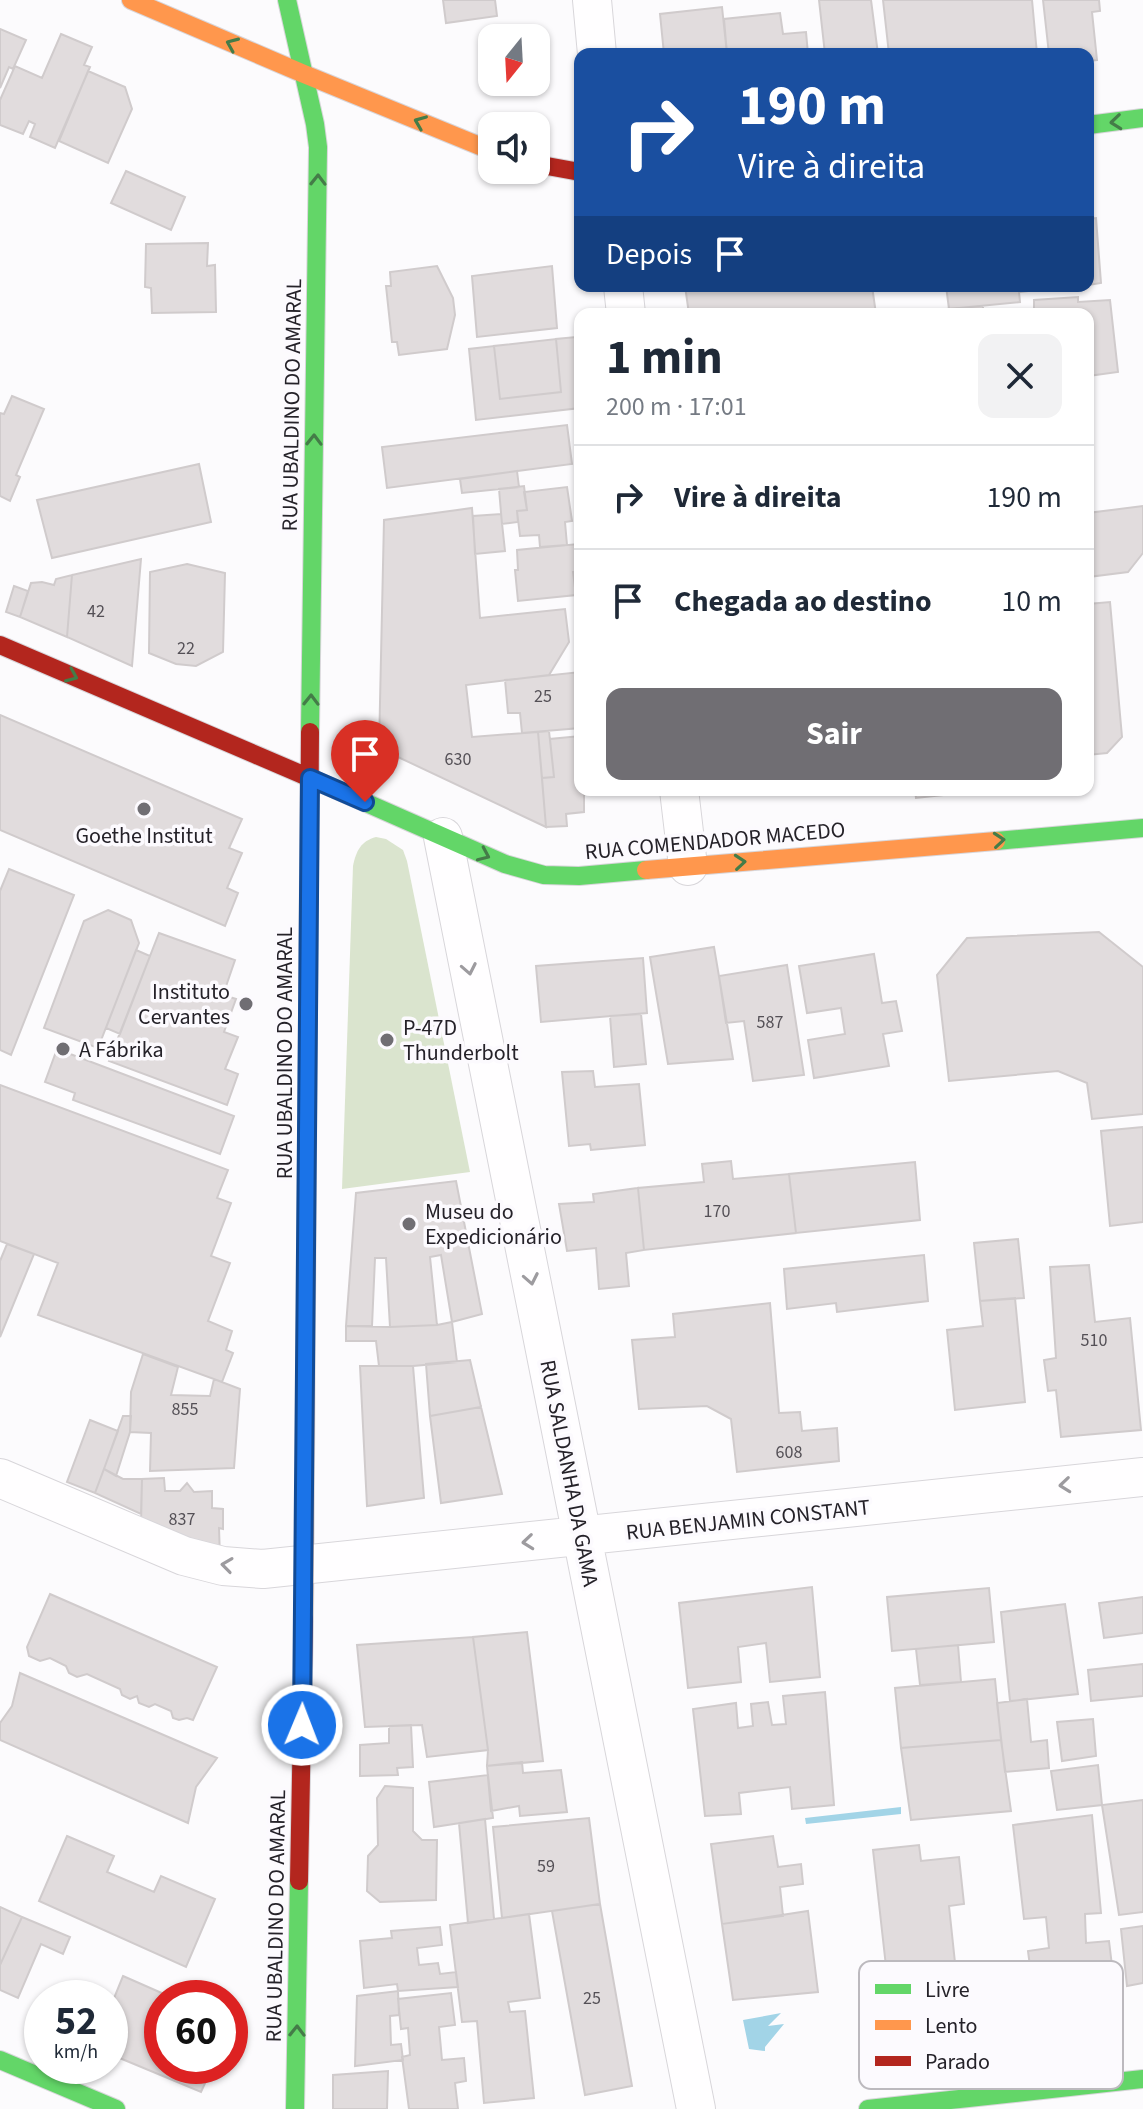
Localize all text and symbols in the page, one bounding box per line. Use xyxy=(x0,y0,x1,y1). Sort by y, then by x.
north arrow xyxy=(478,24,550,96)
map controls xyxy=(478,24,550,184)
one-way arrow xyxy=(226,37,241,53)
text: 190 m xyxy=(738,67,886,146)
icon: right xyxy=(606,80,710,184)
button: sound xyxy=(478,112,550,184)
one-way arrow xyxy=(1109,113,1122,130)
one-way arrow xyxy=(414,115,428,132)
text: Vire à direita xyxy=(738,141,925,192)
one-way arrow xyxy=(309,173,326,186)
icon: arrive xyxy=(708,232,752,276)
text: Depois xyxy=(606,233,692,276)
street label: RUA UBALDINO DO AMARAL xyxy=(274,278,310,532)
text: 1 min xyxy=(606,324,723,392)
button: close xyxy=(978,334,1062,418)
text: 200 m · 17:01 xyxy=(606,388,747,425)
one-way arrow xyxy=(306,433,323,446)
icon: right xyxy=(606,475,650,519)
text: Vire à direita xyxy=(674,476,842,519)
text: 190 m xyxy=(986,476,1062,519)
icon: arrive xyxy=(606,579,650,623)
text: Chegada ao destino xyxy=(674,580,932,623)
text: 10 m xyxy=(1001,580,1062,623)
house number: 42 xyxy=(87,599,105,624)
house number: 22 xyxy=(177,636,195,661)
one-way arrow xyxy=(64,666,78,682)
house number: 25 xyxy=(534,684,552,709)
button: Sair xyxy=(606,688,1062,780)
one-way arrow xyxy=(302,693,320,706)
pin xyxy=(331,720,399,802)
icon: arrive xyxy=(343,732,387,776)
house number: 630 xyxy=(445,747,471,772)
marker: Goethe Institut xyxy=(135,800,153,818)
street label: RUA COMENDADOR MACEDO xyxy=(583,814,847,868)
place label: Goethe Institut xyxy=(75,820,213,852)
one-way arrow xyxy=(993,832,1006,849)
one-way arrow xyxy=(475,846,490,862)
one-way arrow xyxy=(734,854,747,871)
street label: RUA UBALDINO DO AMARAL xyxy=(269,926,301,1179)
one-way arrow xyxy=(460,962,477,976)
place label: Instituto Cervantes xyxy=(138,976,230,1033)
marker: Instituto Cervantes xyxy=(237,995,255,1013)
house number: 587 xyxy=(757,1010,783,1035)
place label: P-47D Thunderbolt xyxy=(403,1012,519,1069)
marker: P-47D Thunderbolt xyxy=(378,1031,396,1049)
place label: A Fábrika xyxy=(79,1034,164,1066)
marker: A Fábrika xyxy=(54,1040,72,1058)
place label: Museu do Expedicionário xyxy=(425,1196,562,1253)
house number: 170 xyxy=(704,1199,730,1224)
marker: Museu do Expedicionário xyxy=(400,1215,418,1233)
one-way arrow xyxy=(522,1272,539,1285)
house number: 510 xyxy=(1081,1328,1107,1353)
street label: RUA SALDANHA DA GAMA xyxy=(531,1357,607,1589)
house number: 855 xyxy=(172,1397,198,1422)
house number: 608 xyxy=(776,1440,802,1465)
one-way arrow xyxy=(1059,1477,1072,1494)
street label: RUA BENJAMIN CONSTANT xyxy=(624,1491,872,1549)
house number: 837 xyxy=(169,1507,195,1532)
one-way arrow xyxy=(522,1534,535,1551)
one-way arrow xyxy=(220,1557,233,1574)
position arrow xyxy=(260,1683,344,1767)
street label: RUA UBALDINO DO AMARAL xyxy=(258,1789,294,2043)
house number: 59 xyxy=(537,1854,555,1879)
legend xyxy=(859,1961,1123,2089)
text: Livre xyxy=(925,1974,970,2006)
speed limit sign: 60 xyxy=(144,1980,248,2084)
house number: 25 xyxy=(583,1986,601,2011)
text: 52 xyxy=(55,1993,97,2050)
text: Lento xyxy=(925,2010,977,2042)
one-way arrow xyxy=(288,2024,305,2037)
text: km/h xyxy=(54,2038,98,2066)
text: Parado xyxy=(925,2046,990,2078)

